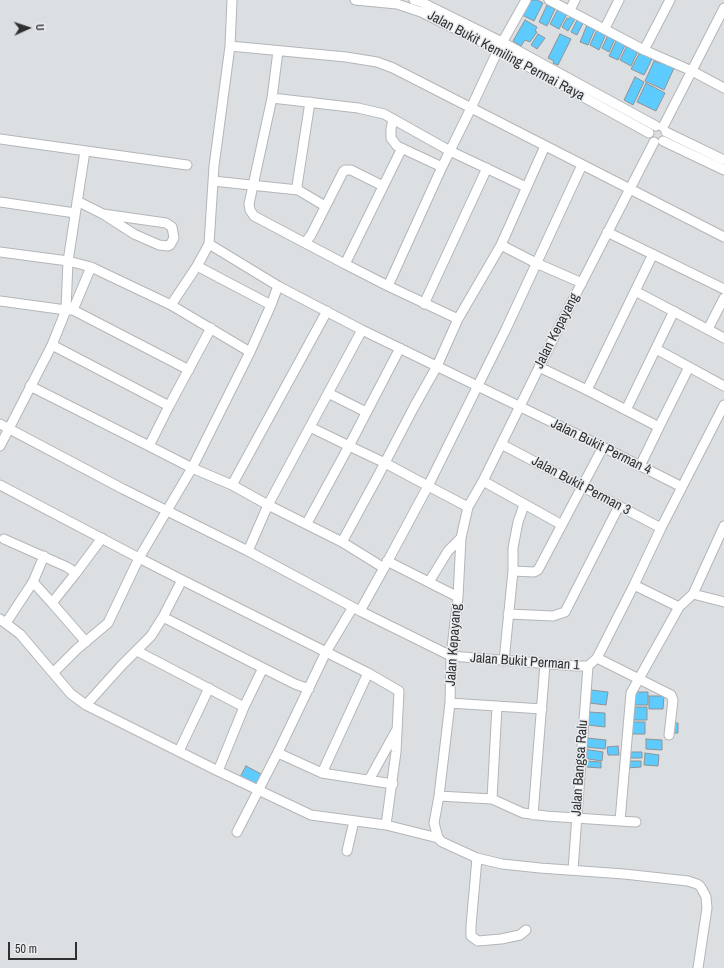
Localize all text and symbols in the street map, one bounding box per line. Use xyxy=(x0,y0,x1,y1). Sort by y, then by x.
street label: Jalan Bukit Kemiling Permai Raya xyxy=(425,7,587,105)
north arrow xyxy=(8,8,48,48)
text: U xyxy=(33,24,47,31)
street label: Jalan Kepayang xyxy=(531,291,583,371)
street label: Jalan Bukit Perman 4 xyxy=(548,415,654,479)
street label: Jalan Bukit Perman 3 xyxy=(529,453,633,519)
street label: Jalan Kepayang xyxy=(443,603,465,687)
street label: Jalan Bukit Perman 1 xyxy=(470,650,580,674)
street label: Jalan Bangsa Ralu xyxy=(568,719,592,817)
scale bar xyxy=(10,934,79,960)
text: 50 m xyxy=(15,941,37,957)

